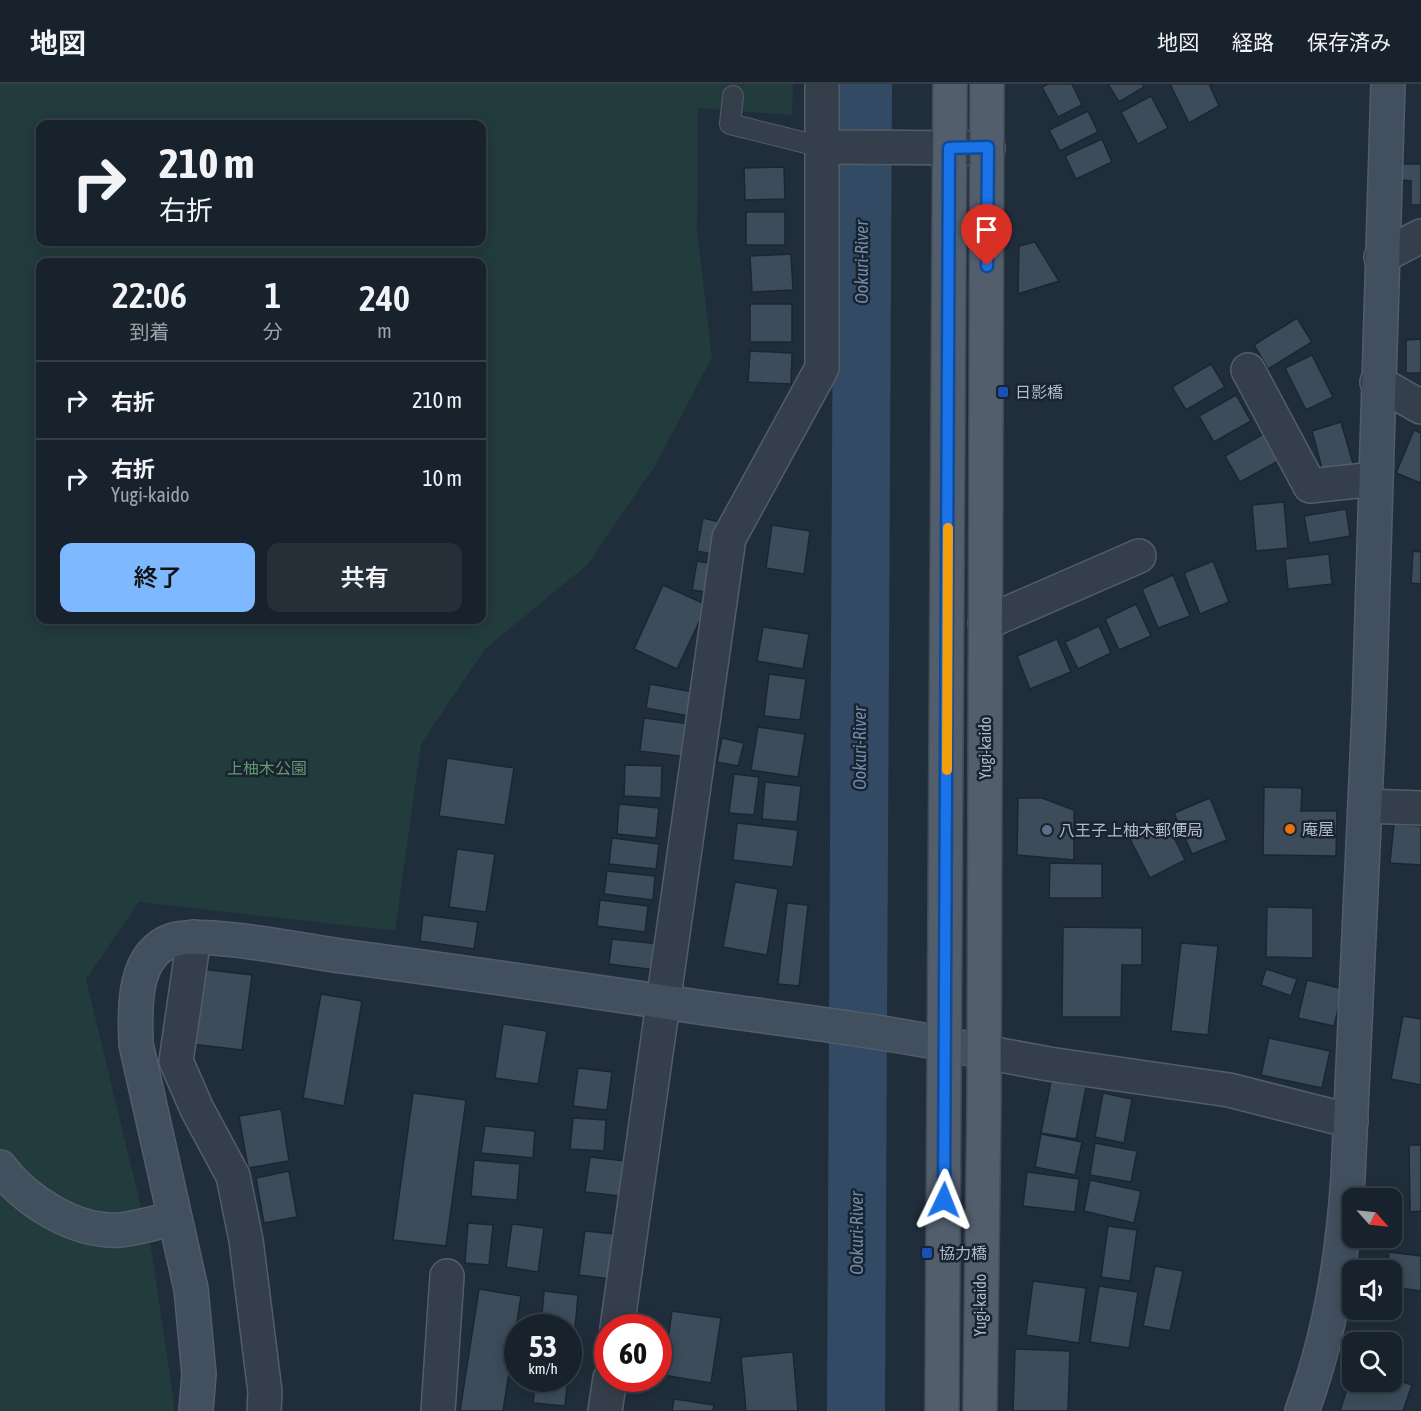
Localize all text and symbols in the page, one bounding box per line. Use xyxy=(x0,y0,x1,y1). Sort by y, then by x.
text: 地図 xyxy=(30,27,86,59)
text: 地図 xyxy=(1157,30,1199,54)
text: 経路 xyxy=(1232,30,1274,54)
text: 保存済み xyxy=(1307,30,1391,54)
text: 210 m xyxy=(159,139,254,187)
icon: right xyxy=(60,144,138,222)
text: 右折 xyxy=(159,195,213,226)
pin xyxy=(961,204,1012,266)
icon: arrive xyxy=(970,213,1003,246)
water label: Ookuri-River xyxy=(851,220,872,304)
text: 22:06 xyxy=(112,274,187,316)
text: 1 xyxy=(265,274,281,316)
text: 240 xyxy=(359,277,410,319)
text: m xyxy=(377,319,392,342)
text: 到着 xyxy=(130,320,170,343)
text: 分 xyxy=(263,320,283,343)
place label: 日影橋 xyxy=(1015,383,1063,401)
icon: right xyxy=(60,384,93,417)
marker: 日影橋 xyxy=(996,385,1010,399)
text: 210 m xyxy=(412,387,462,413)
text: 右折 xyxy=(111,389,155,415)
text: 右折 xyxy=(111,456,155,482)
icon: right xyxy=(60,462,93,495)
text: 10 m xyxy=(422,465,462,491)
text: Yugi-kaido xyxy=(111,483,189,506)
button: 終了 xyxy=(60,543,255,612)
button: 共有 xyxy=(267,543,462,612)
water label: Ookuri-River xyxy=(849,706,870,790)
street label: Yugi-kaido xyxy=(976,717,995,779)
park label: 上柚木公園 xyxy=(227,759,307,777)
place label: 庵屋 xyxy=(1302,820,1334,838)
place label: 八王子上柚木郵便局 xyxy=(1059,821,1203,839)
marker: 庵屋 xyxy=(1283,822,1297,836)
marker: 八王子上柚木郵便局 xyxy=(1040,823,1054,837)
position arrow xyxy=(912,1168,976,1232)
north arrow xyxy=(1342,1188,1402,1248)
map controls xyxy=(1342,1188,1402,1392)
water label: Ookuri-River xyxy=(846,1191,867,1275)
place label: 協力橋 xyxy=(939,1244,987,1262)
marker: 協力橋 xyxy=(920,1246,934,1260)
button: sound xyxy=(1342,1260,1402,1320)
street label: Yugi-kaido xyxy=(971,1274,990,1336)
speed limit sign: 60 xyxy=(594,1314,672,1392)
text: 53 xyxy=(529,1329,557,1363)
button: search xyxy=(1342,1332,1402,1392)
text: km/h xyxy=(528,1360,558,1377)

